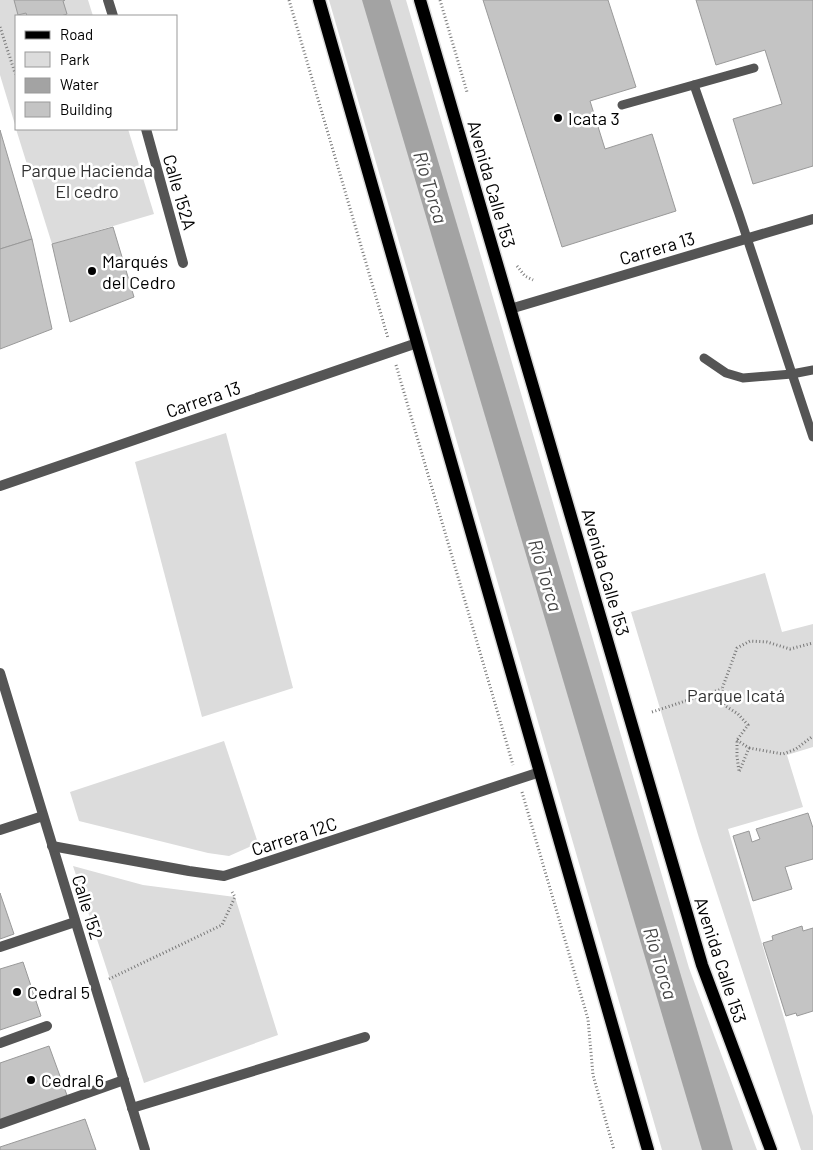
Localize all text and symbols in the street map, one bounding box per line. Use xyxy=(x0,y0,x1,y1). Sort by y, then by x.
legend xyxy=(15,15,178,130)
text: Road xyxy=(60,25,93,43)
text: Park xyxy=(60,50,90,68)
text: Water xyxy=(60,75,99,93)
text: Building xyxy=(60,100,113,118)
place label: Icata 3 xyxy=(568,107,620,129)
marker: Icata 3 xyxy=(552,112,564,124)
street label: Avenida Calle 153 xyxy=(463,118,521,250)
water label: Río Torca xyxy=(409,148,453,226)
street label: Calle 152A xyxy=(159,152,201,232)
park label: Parque Hacienda El cedro xyxy=(21,159,153,202)
street label: Carrera 13 xyxy=(617,227,697,269)
place label: Marqués del Cedro xyxy=(102,250,176,293)
marker: Marqués del Cedro xyxy=(86,265,98,277)
street label: Carrera 13 xyxy=(163,376,243,422)
street label: Avenida Calle 153 xyxy=(577,506,635,638)
water label: Río Torca xyxy=(524,536,568,614)
park label: Parque Icatá xyxy=(687,684,785,706)
street label: Carrera 12C xyxy=(248,812,340,860)
street label: Calle 152 xyxy=(68,872,108,942)
street label: Avenida Calle 153 xyxy=(690,894,752,1026)
water label: Río Torca xyxy=(639,924,683,1002)
place label: Cedral 5 xyxy=(27,981,90,1003)
marker: Cedral 5 xyxy=(11,986,23,998)
place label: Cedral 6 xyxy=(41,1069,104,1091)
marker: Cedral 6 xyxy=(25,1074,37,1086)

